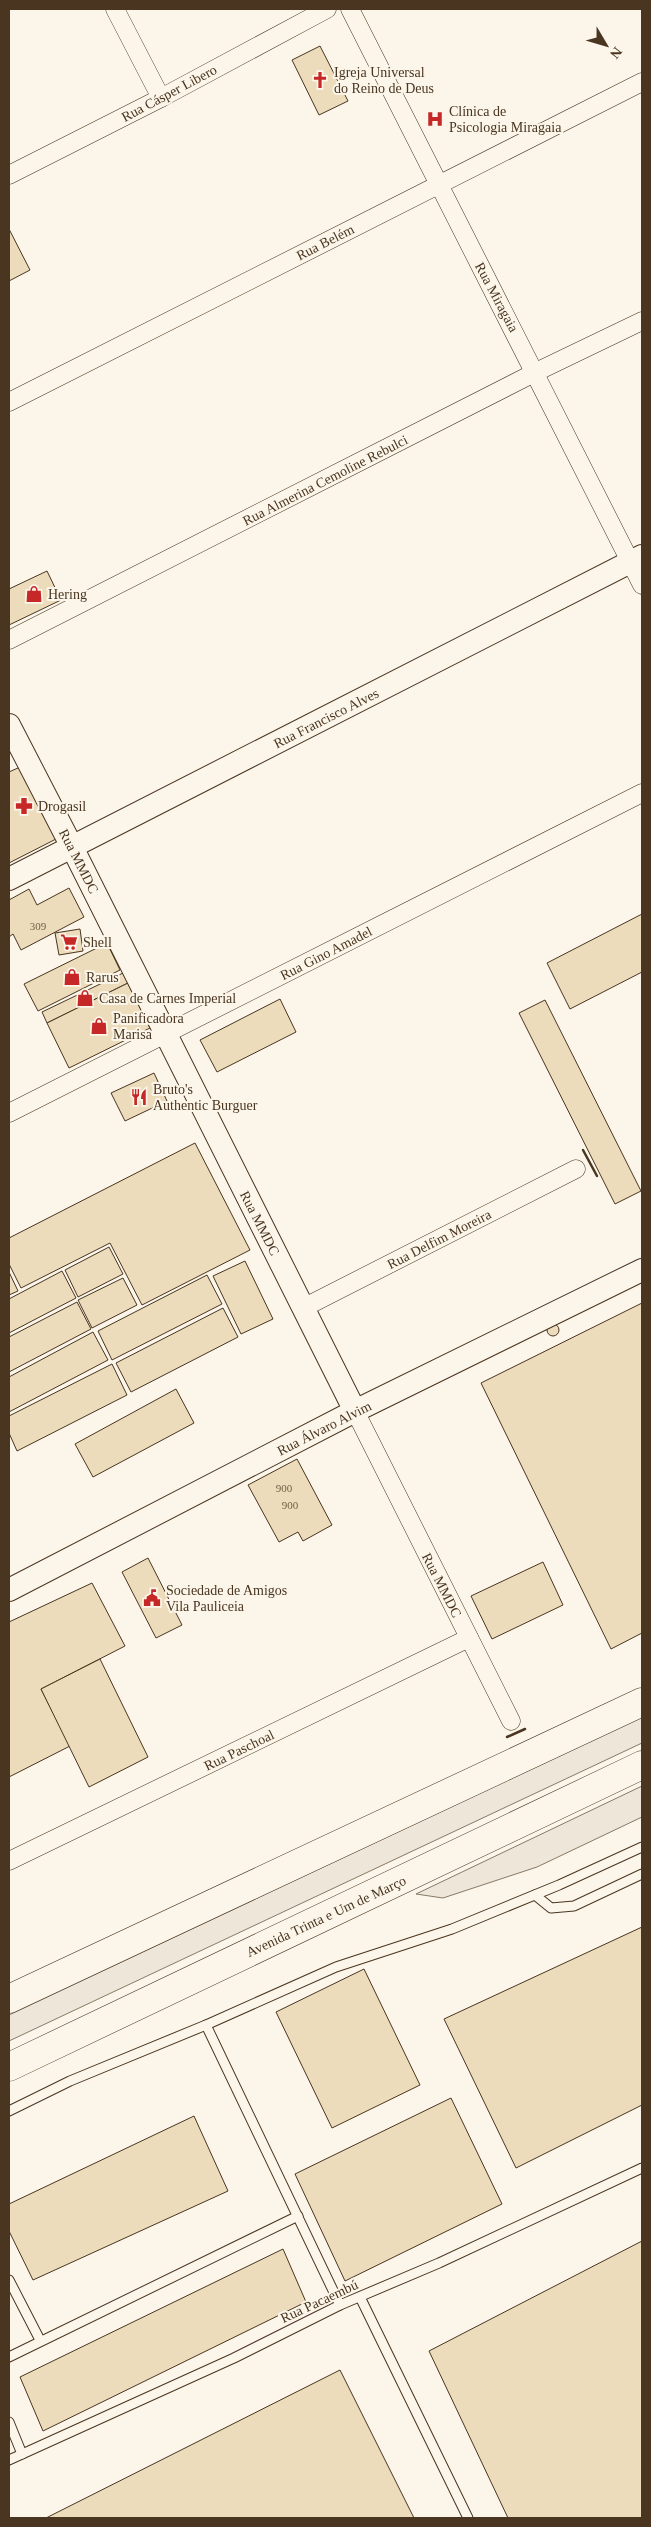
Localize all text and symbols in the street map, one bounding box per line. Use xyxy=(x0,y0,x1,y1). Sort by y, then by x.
north arrow xyxy=(581,20,631,70)
text: N xyxy=(607,44,625,61)
street label: Rua Cásper Libero xyxy=(119,62,219,125)
place label: Igreja Universal do Reino de Deus xyxy=(334,65,434,96)
church icon: Igreja Universal do Reino de Deus xyxy=(310,70,330,90)
place label: Clínica de Psicologia Miragaia xyxy=(449,104,562,135)
hospital icon: Clínica de Psicologia Miragaia xyxy=(425,109,445,129)
street label: Rua Belém xyxy=(294,222,357,263)
street label: Rua Miragaia xyxy=(472,260,522,335)
street label: Rua Almerina Cemoline Rebulci xyxy=(240,432,410,529)
shop icon: Hering xyxy=(24,584,44,604)
place label: Hering xyxy=(48,587,87,602)
street label: Rua Francisco Alves xyxy=(271,685,381,751)
pharmacy icon: Drogasil xyxy=(14,796,34,816)
place label: Drogasil xyxy=(38,799,86,814)
street label: Rua MMDC xyxy=(56,826,101,896)
house number: 309 xyxy=(30,920,47,932)
street label: Rua Gino Amadel xyxy=(278,924,375,983)
supermarket icon: Shell xyxy=(59,932,79,952)
place label: Shell xyxy=(83,935,112,950)
shop icon: Rarus xyxy=(62,967,82,987)
place label: Rarus xyxy=(86,970,119,985)
shop icon: Casa de Carnes Imperial xyxy=(75,988,95,1008)
place label: Casa de Carnes Imperial xyxy=(99,991,236,1006)
place label: Panificadora Marisa xyxy=(113,1011,185,1042)
shop icon: Panificadora Marisa xyxy=(89,1016,109,1036)
place label: Bruto's Authentic Burguer xyxy=(153,1082,258,1113)
restaurant icon: Bruto's Authentic Burguer xyxy=(129,1087,149,1107)
street label: Rua MMDC xyxy=(237,1188,282,1258)
street label: Rua Delfim Moreira xyxy=(385,1206,494,1272)
street label: Rua Álvaro Alvim xyxy=(274,1397,374,1459)
house number: 900 xyxy=(276,1482,293,1494)
house number: 900 xyxy=(282,1499,299,1511)
street label: Rua MMDC xyxy=(419,1550,464,1620)
place label: Sociedade de Amigos Vila Pauliceia xyxy=(166,1583,287,1614)
public building icon: Sociedade de Amigos Vila Pauliceia xyxy=(142,1588,162,1608)
street label: Rua Paschoal xyxy=(202,1727,277,1774)
street label: Avenida Trinta e Um de Março xyxy=(244,1873,408,1960)
street label: Rua Pacaembú xyxy=(278,2277,360,2326)

